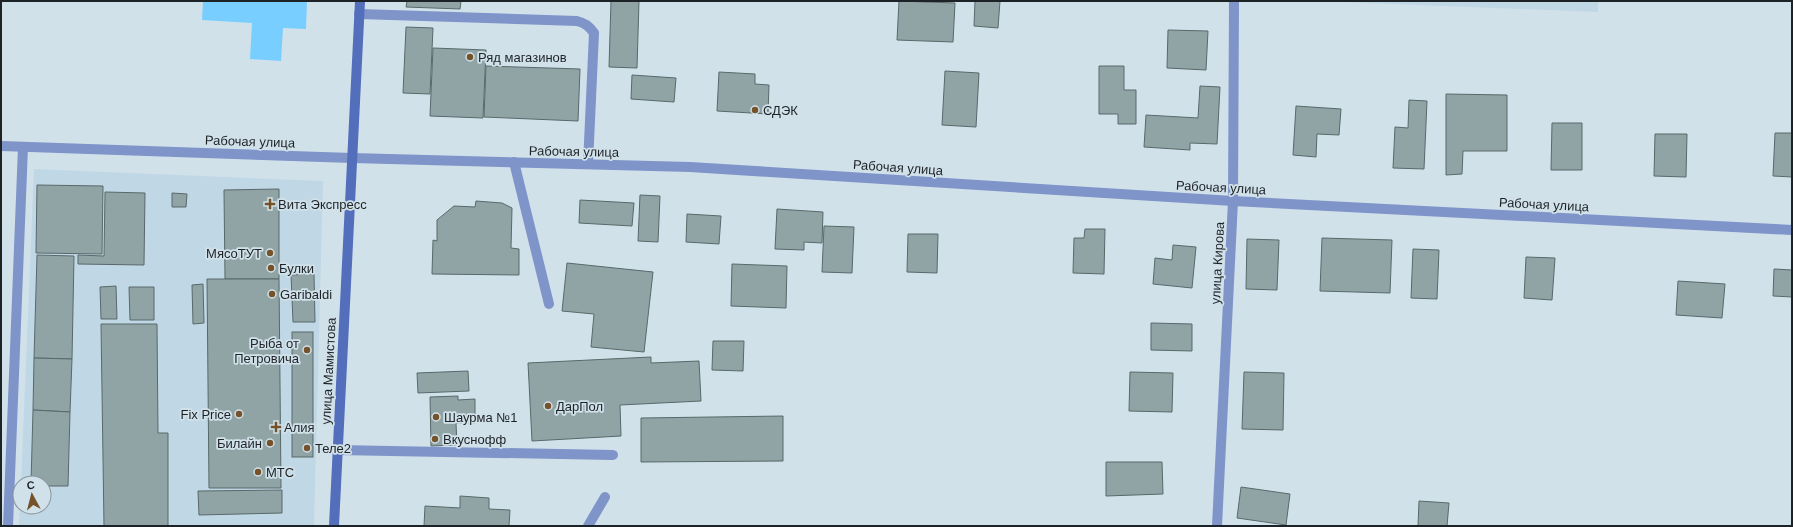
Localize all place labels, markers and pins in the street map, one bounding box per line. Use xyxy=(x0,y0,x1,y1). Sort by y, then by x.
place label: Ряд магазинов xyxy=(478,50,567,65)
marker: Ряд магазинов xyxy=(465,52,475,62)
place label: СДЭК xyxy=(763,103,798,118)
marker: СДЭК xyxy=(750,105,760,115)
place label: Вита Экспресс xyxy=(278,197,367,212)
marker: Вита Экспресс xyxy=(265,199,275,209)
place label: МясоТУТ xyxy=(206,246,262,261)
marker: МясоТУТ xyxy=(265,248,275,258)
place label: Булки xyxy=(279,261,314,276)
marker: Булки xyxy=(266,263,276,273)
place label: Garibaldi xyxy=(280,287,332,302)
marker: Garibaldi xyxy=(267,289,277,299)
place label: Рыба от Петровича xyxy=(234,336,300,366)
marker: Рыба от Петровича xyxy=(302,345,312,355)
place label: ДарПол xyxy=(556,399,603,414)
marker: ДарПол xyxy=(543,401,553,411)
place label: Fix Price xyxy=(180,407,231,422)
marker: Fix Price xyxy=(234,409,244,419)
place label: Шаурма №1 xyxy=(444,410,518,425)
marker: Шаурма №1 xyxy=(431,412,441,422)
place label: Алия xyxy=(284,420,315,435)
marker: Алия xyxy=(271,422,281,432)
place label: Вкуснофф xyxy=(443,432,506,447)
marker: Вкуснофф xyxy=(430,434,440,444)
place label: Билайн xyxy=(217,436,262,451)
marker: Билайн xyxy=(265,438,275,448)
place label: Теле2 xyxy=(315,441,351,456)
marker: Теле2 xyxy=(302,443,312,453)
place label: МТС xyxy=(266,465,294,480)
marker: МТС xyxy=(253,467,263,477)

